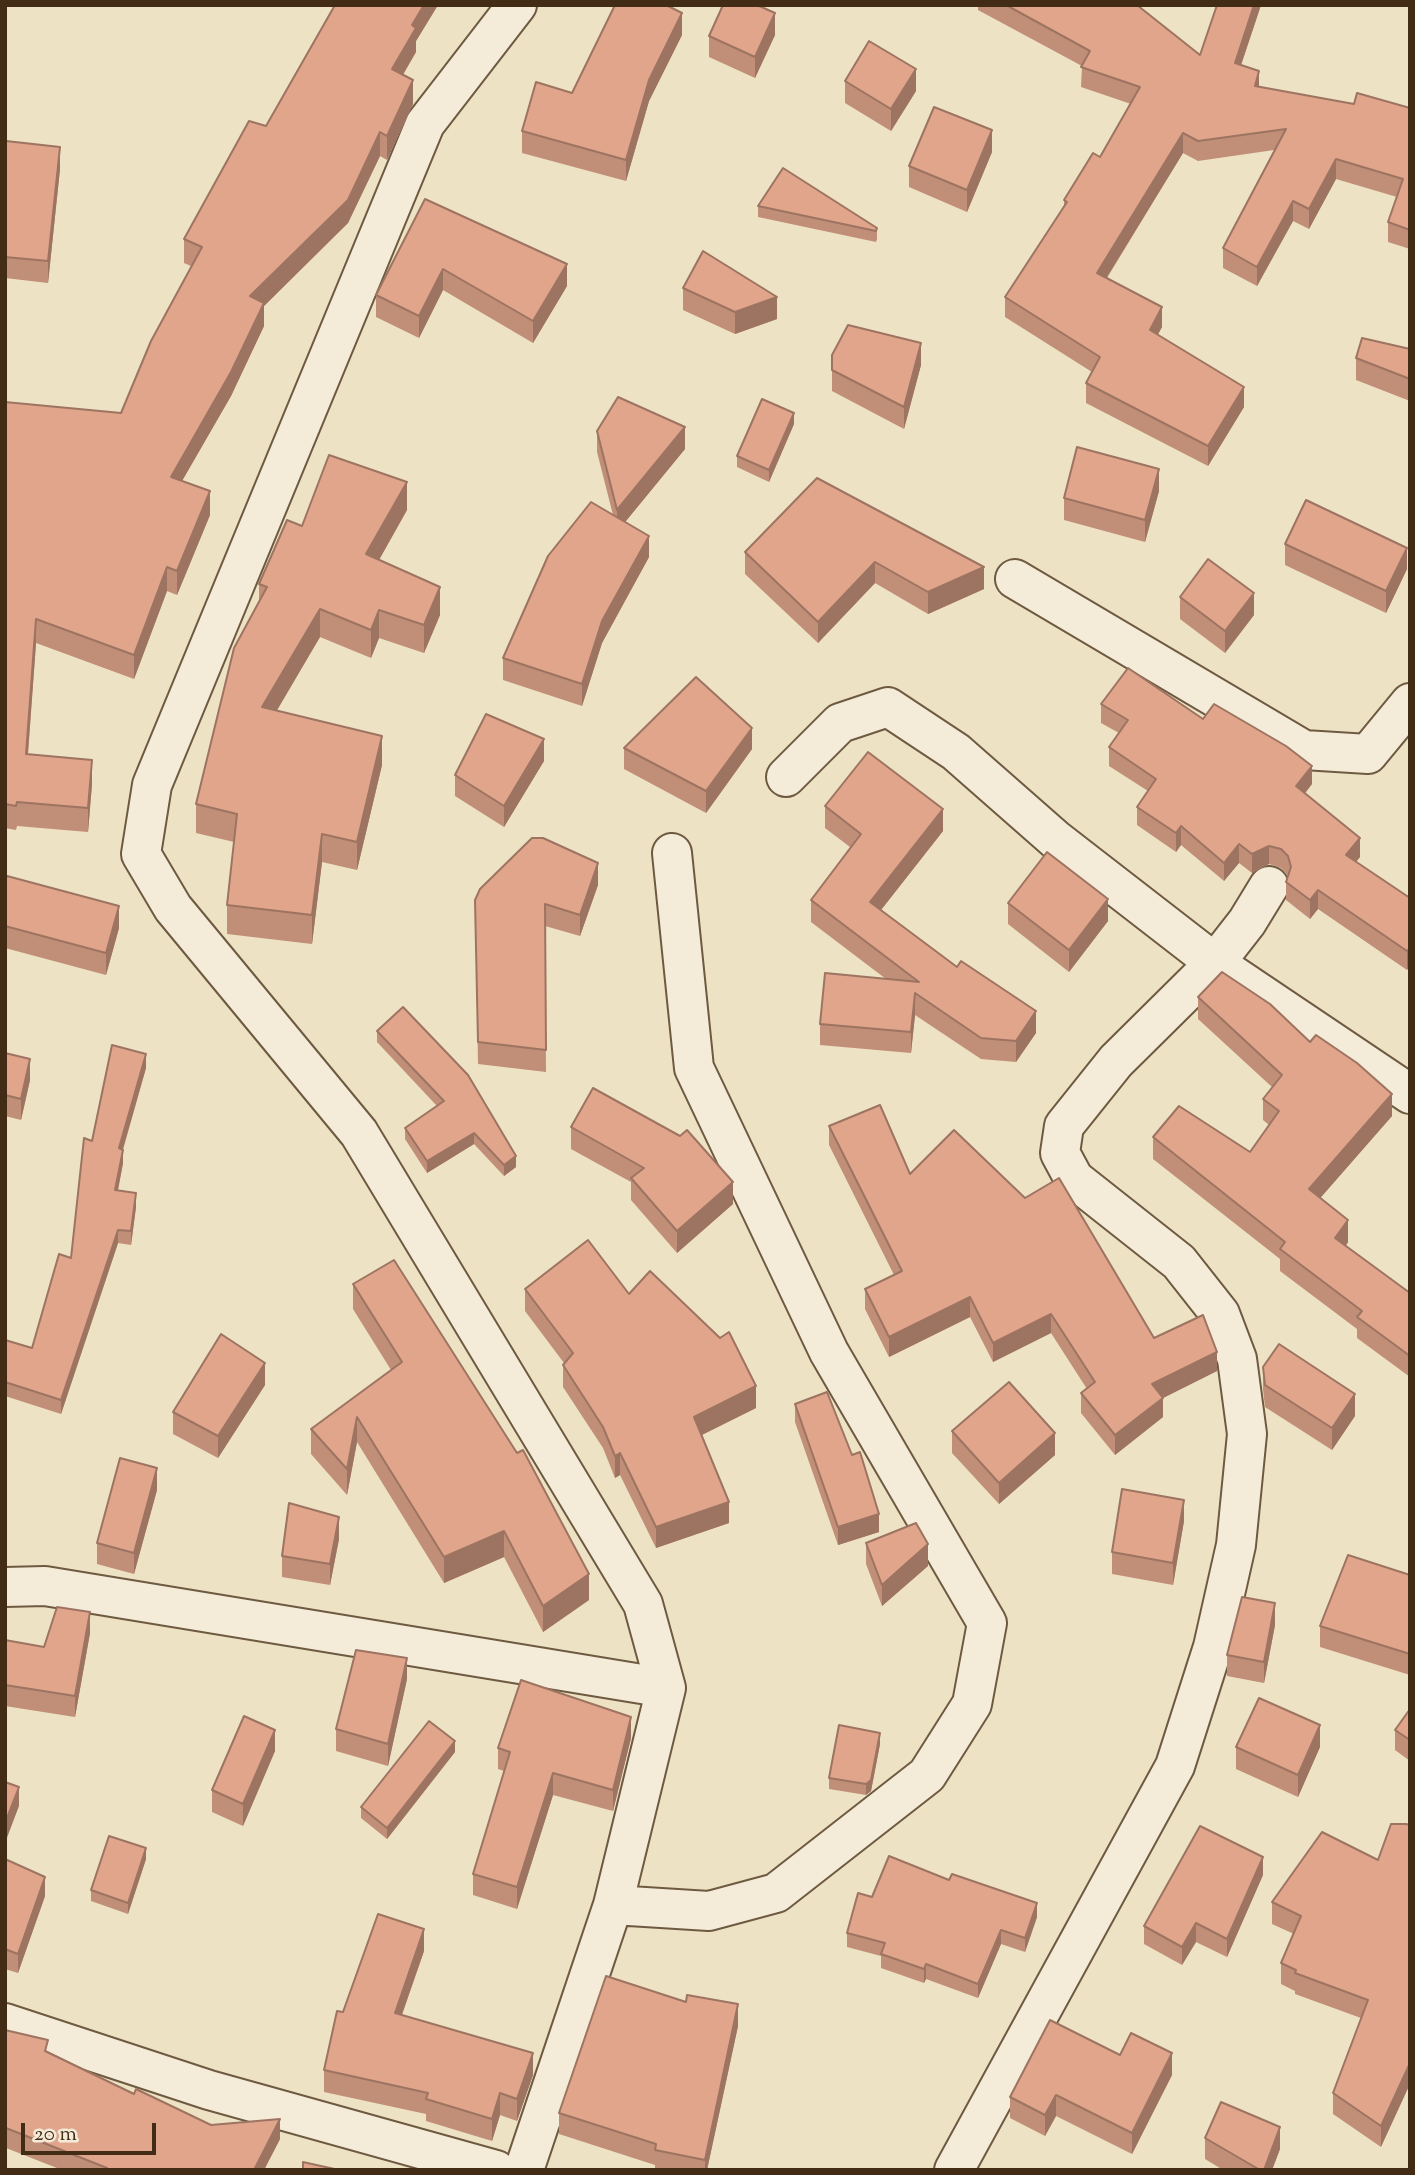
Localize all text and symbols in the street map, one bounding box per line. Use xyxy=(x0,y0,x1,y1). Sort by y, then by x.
scale bar xyxy=(24,2108,159,2152)
text: 20 m xyxy=(34,2120,77,2150)

